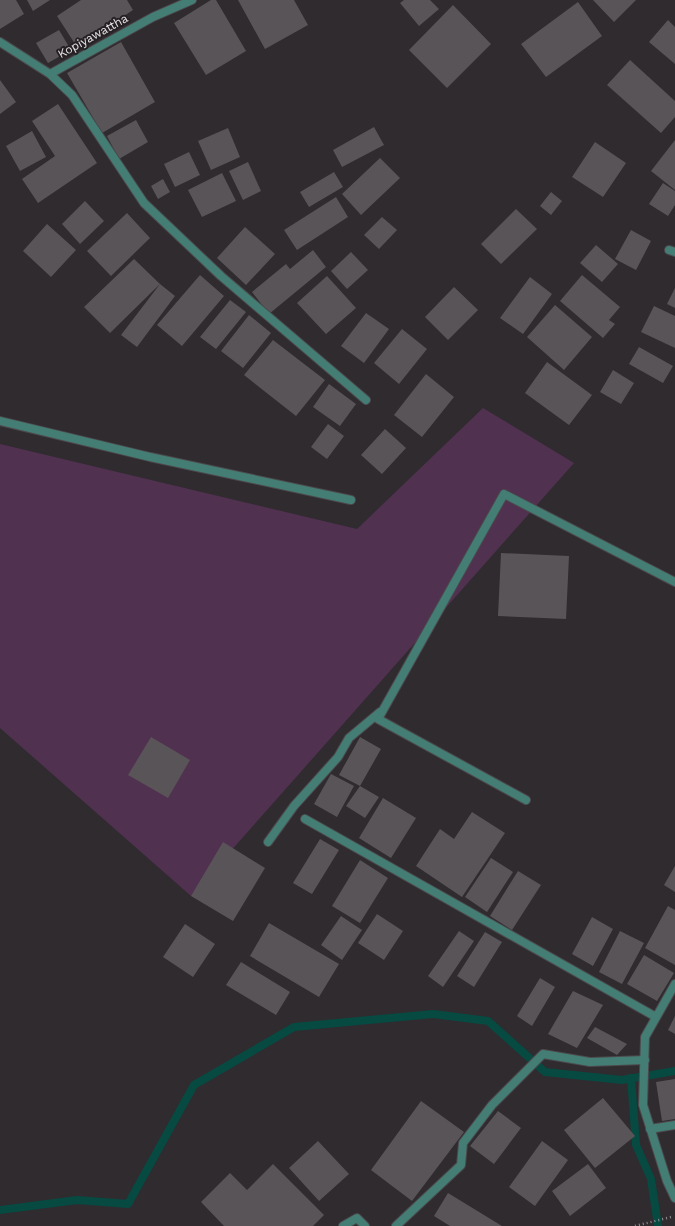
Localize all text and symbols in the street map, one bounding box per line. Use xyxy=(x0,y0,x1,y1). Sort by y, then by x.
street label: Kopiyawattha xyxy=(56,11,131,61)

